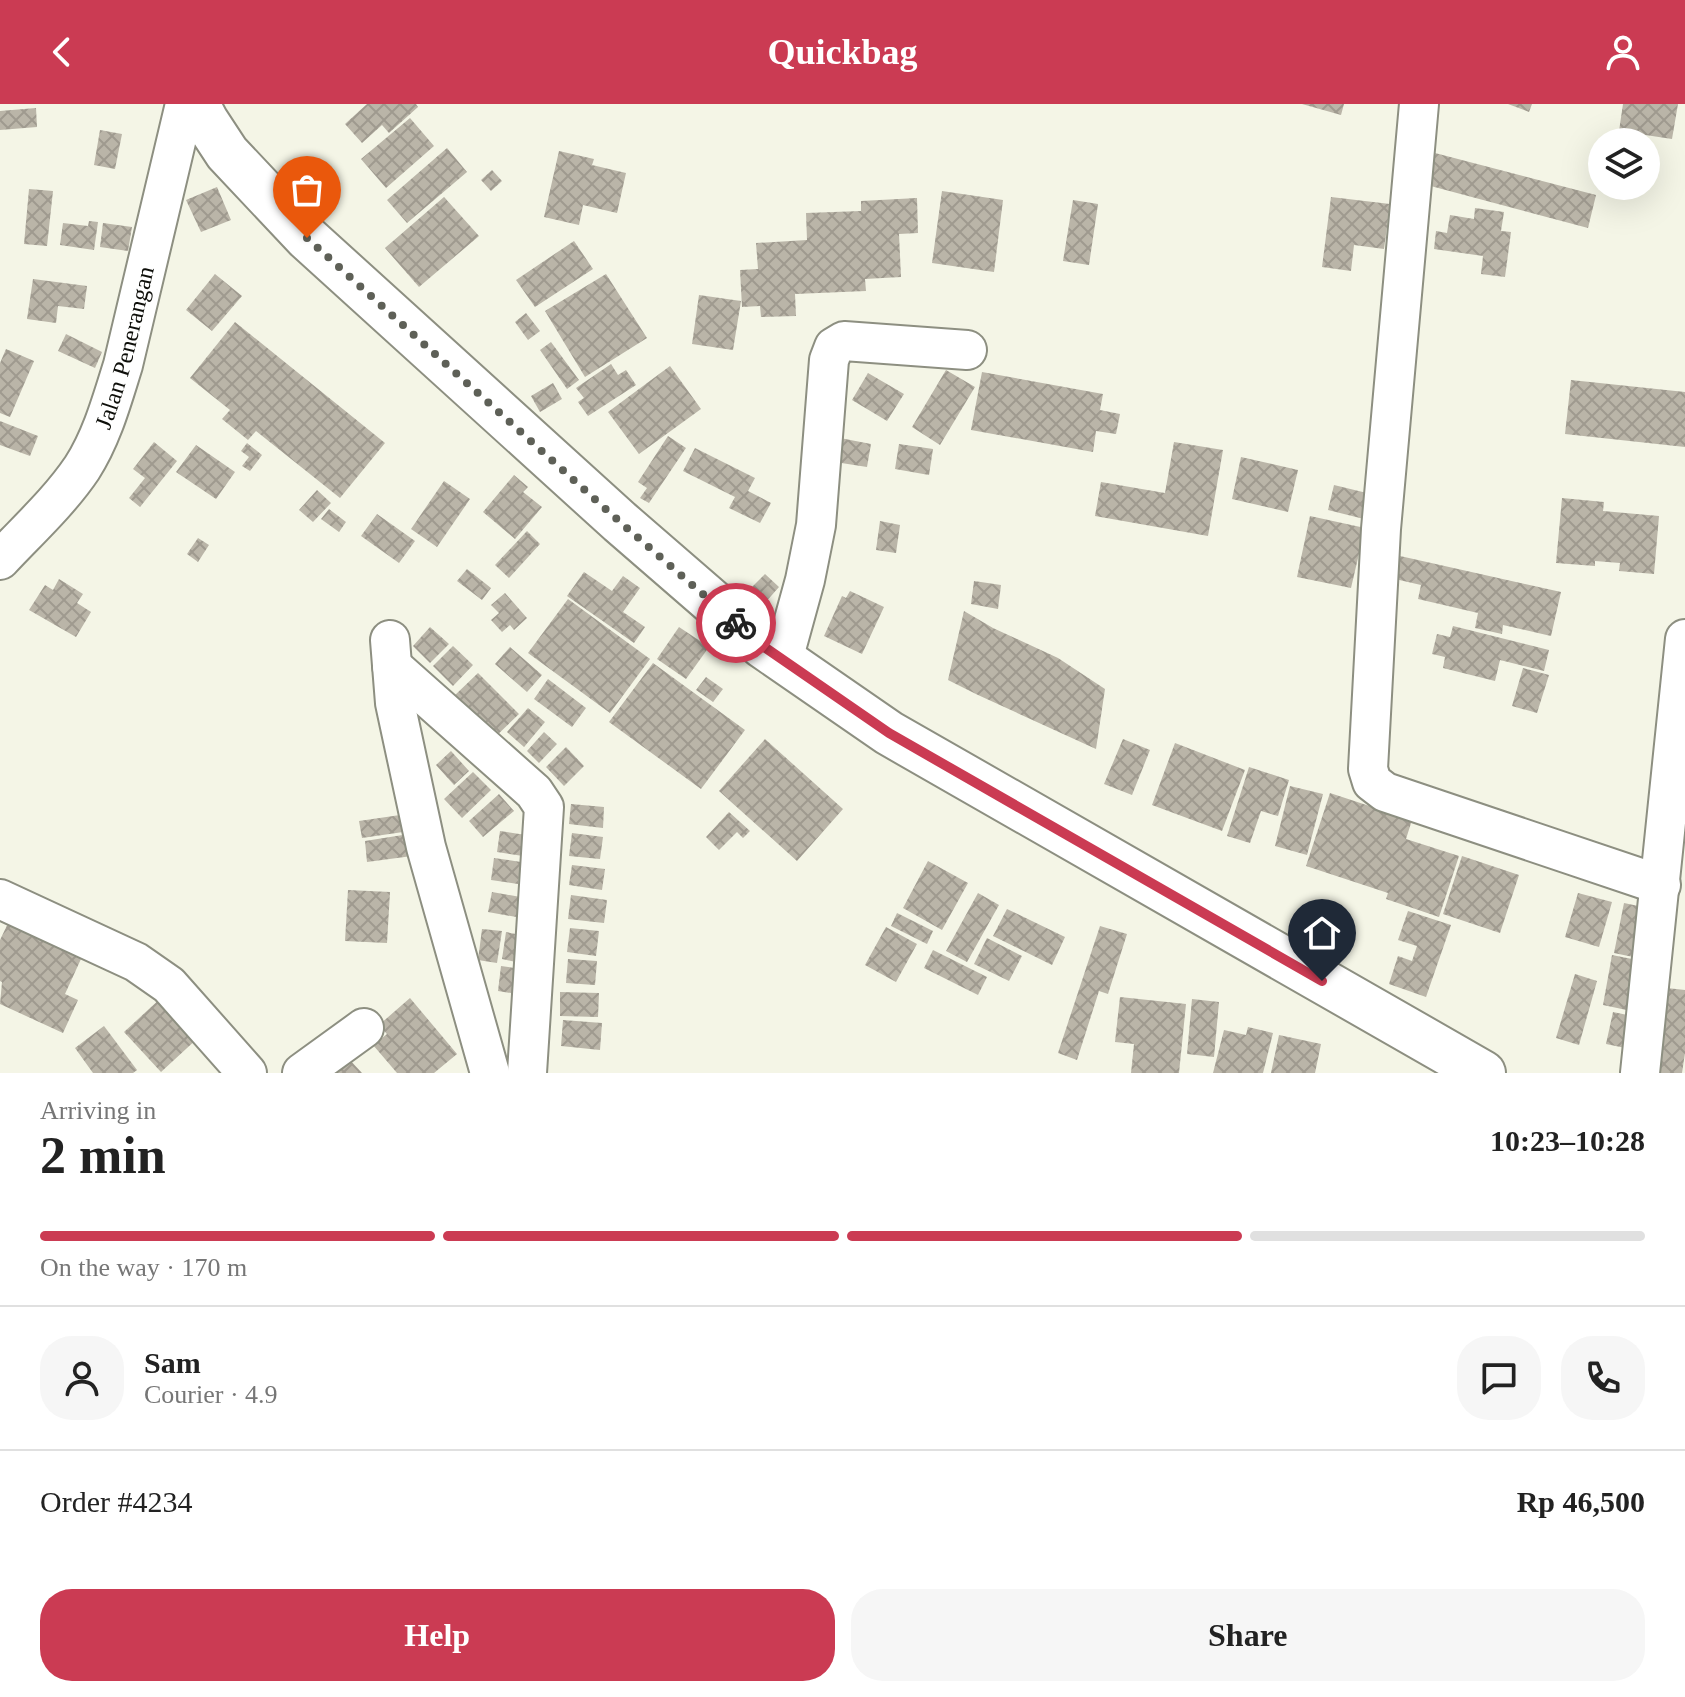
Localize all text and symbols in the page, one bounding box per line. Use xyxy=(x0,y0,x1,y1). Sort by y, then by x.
icon: back xyxy=(40,30,84,74)
icon: person xyxy=(1601,30,1645,74)
text: Quickbag xyxy=(767,32,918,72)
map controls xyxy=(1588,128,1660,200)
button: layers xyxy=(1588,128,1660,200)
pin xyxy=(273,156,341,238)
icon: bag xyxy=(285,168,329,212)
street label: Jalan Penerangan xyxy=(90,264,159,433)
courier xyxy=(696,583,776,663)
icon: bike xyxy=(714,601,758,645)
pin xyxy=(1288,899,1356,981)
icon: home xyxy=(1300,911,1344,955)
text: Arriving in xyxy=(40,1096,156,1125)
text: 10:23–10:28 xyxy=(1490,1124,1645,1157)
text: 2 min xyxy=(40,1127,166,1184)
text: On the way · 170 m xyxy=(40,1253,247,1282)
button: person xyxy=(40,1336,124,1420)
button: chat xyxy=(1457,1336,1541,1420)
button: phone xyxy=(1561,1336,1645,1420)
text: Sam xyxy=(144,1346,201,1379)
text: Courier · 4.9 xyxy=(144,1380,278,1409)
text: Order #4234 xyxy=(40,1485,192,1518)
text: Rp 46,500 xyxy=(1517,1485,1645,1518)
button: Help xyxy=(40,1589,835,1681)
button: Share xyxy=(851,1589,1645,1681)

